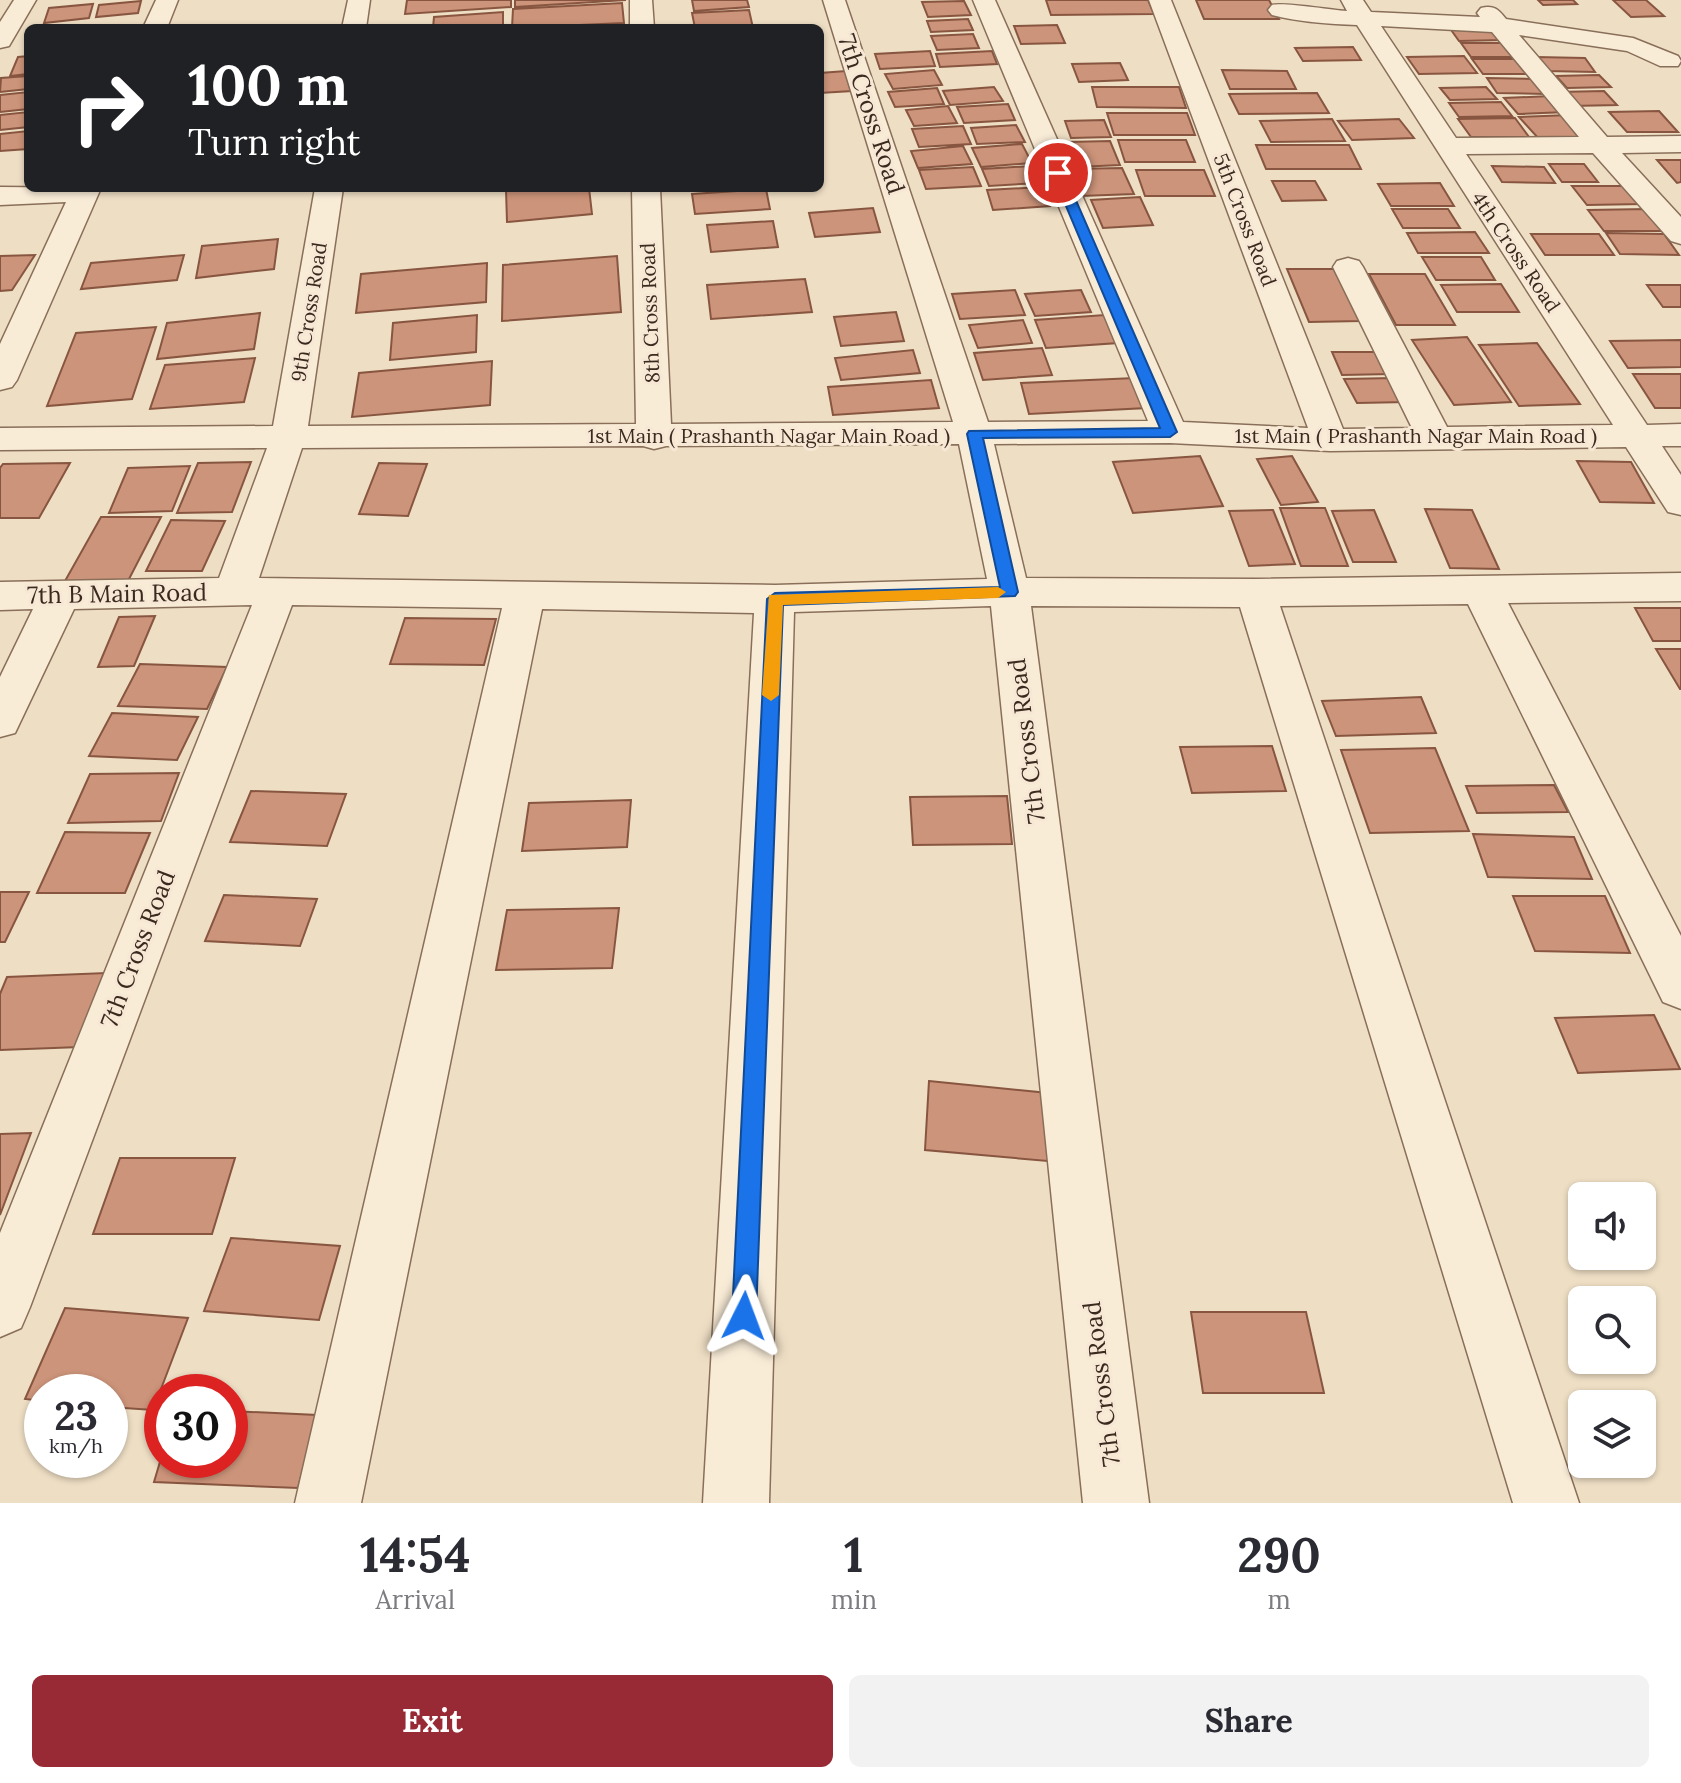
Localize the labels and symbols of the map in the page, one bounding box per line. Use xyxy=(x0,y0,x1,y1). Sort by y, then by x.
street label: 7th Cross Road xyxy=(831,30,912,198)
pin xyxy=(1024,139,1092,207)
street label: 5th Cross Road xyxy=(1209,150,1282,290)
street label: 4th Cross Road xyxy=(1467,187,1566,317)
street label: 9th Cross Road xyxy=(285,240,332,383)
street label: 8th Cross Road xyxy=(635,242,664,384)
street label: 1st Main ( Prashanth Nagar Main Road ) xyxy=(588,423,950,449)
street label: 1st Main ( Prashanth Nagar Main Road ) xyxy=(1235,423,1597,449)
street label: 7th B Main Road xyxy=(27,576,207,611)
street label: 7th Cross Road xyxy=(1001,657,1052,825)
street label: 7th Cross Road xyxy=(93,866,182,1032)
position arrow xyxy=(702,1274,786,1358)
street label: 7th Cross Road xyxy=(1076,1300,1127,1468)
speed limit sign: 30 xyxy=(144,1374,248,1478)

